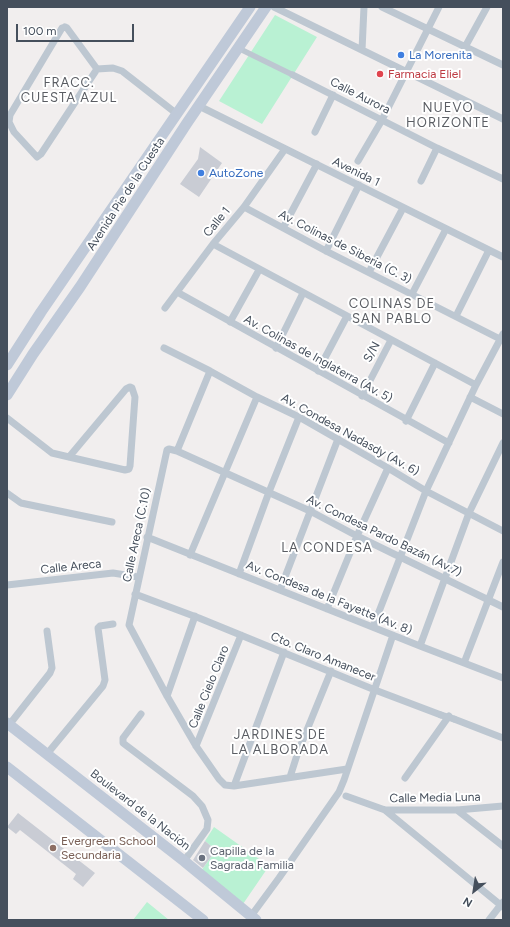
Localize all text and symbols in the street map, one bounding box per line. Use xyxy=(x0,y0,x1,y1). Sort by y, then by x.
scale bar xyxy=(18,16,136,42)
text: 100 m xyxy=(23,24,57,38)
place label: La Morenita xyxy=(409,48,472,62)
marker: La Morenita xyxy=(396,50,406,60)
place label: Farmacia Eliel xyxy=(388,67,461,81)
marker: Farmacia Eliel xyxy=(375,69,385,79)
district label: FRACC. CUESTA AZUL xyxy=(21,75,117,106)
street label: Calle Aurora xyxy=(328,75,392,117)
district label: NUEVO HORIZONTE xyxy=(406,100,490,131)
street label: Avenida Pie de la Cuesta xyxy=(84,135,168,253)
street label: Avenida 1 xyxy=(330,154,382,190)
place label: AutoZone xyxy=(209,166,263,180)
marker: AutoZone xyxy=(196,168,206,178)
street label: Calle 1 xyxy=(201,204,233,240)
street label: Av. Colinas de Siberia (C. 3) xyxy=(276,207,414,287)
district label: COLINAS DE SAN PABLO xyxy=(349,296,435,327)
street label: Av. Colinas de Inglaterra (Av. 5) xyxy=(241,312,395,406)
street label: S/N xyxy=(361,339,383,365)
street label: Av. Condesa Nadasdy (Av. 6) xyxy=(278,391,422,479)
street label: Calle Areca (C.10) xyxy=(120,486,154,584)
street label: Av. Condesa Pardo Bazán (Av.7) xyxy=(304,492,464,580)
district label: LA CONDESA xyxy=(281,540,373,556)
street label: Calle Areca xyxy=(40,557,102,577)
street label: Av. Condesa de la Fayette (Av. 8) xyxy=(244,558,414,638)
street label: Cto. Claro Amanecer xyxy=(268,629,378,685)
street label: Calle Cielo Claro xyxy=(186,643,232,731)
district label: JARDINES DE LA ALBORADA xyxy=(231,727,329,758)
street label: Boulevard de la Nación xyxy=(87,766,193,854)
street label: Calle Media Luna xyxy=(389,790,481,806)
place label: Evergreen School Secundaria xyxy=(61,834,156,862)
marker: Evergreen School Secundaria xyxy=(48,843,58,853)
place label: Capilla de la Sagrada Familia xyxy=(210,844,294,872)
marker: Capilla de la Sagrada Familia xyxy=(197,853,207,863)
north arrow xyxy=(454,871,494,911)
text: N xyxy=(461,894,475,910)

